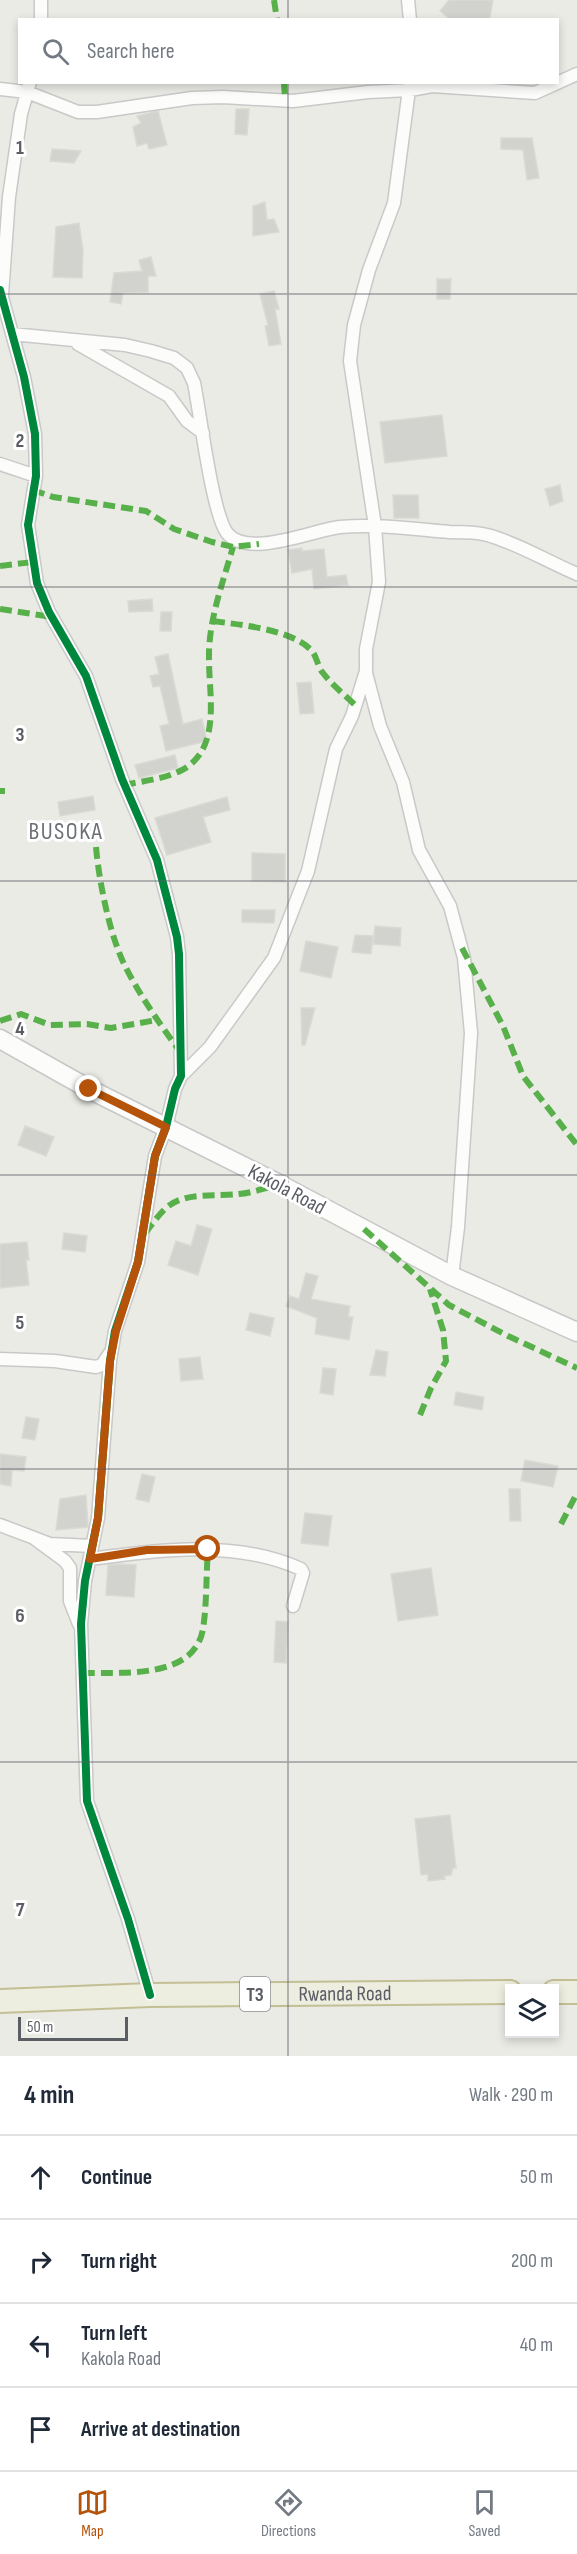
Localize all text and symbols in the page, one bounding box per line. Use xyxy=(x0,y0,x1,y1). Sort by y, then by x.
search box xyxy=(18,18,559,84)
icon: search xyxy=(39,35,72,68)
text: Search here xyxy=(87,38,174,65)
text: 1 xyxy=(16,136,24,160)
text: 2 xyxy=(16,429,24,453)
text: 3 xyxy=(16,723,25,747)
district label: BUSOKA xyxy=(29,817,103,846)
text: 4 xyxy=(15,1017,25,1041)
route end xyxy=(75,1075,101,1101)
street label: Kakola Road xyxy=(244,1159,330,1220)
text: 5 xyxy=(16,1311,25,1335)
route start xyxy=(194,1535,220,1561)
text: 6 xyxy=(15,1604,25,1628)
text: 7 xyxy=(16,1898,25,1922)
road number: T3 xyxy=(240,1977,270,2011)
street label: Rwanda Road xyxy=(298,1981,392,2007)
map controls xyxy=(505,1984,559,2038)
button: layers xyxy=(505,1984,559,2038)
scale bar xyxy=(18,2014,128,2042)
text: 50 m xyxy=(27,2018,53,2037)
text: 4 min xyxy=(24,2080,74,2111)
text: Walk · 290 m xyxy=(469,2083,553,2107)
icon: ahead xyxy=(24,2161,57,2194)
text: Continue xyxy=(81,2164,152,2191)
text: 50 m xyxy=(520,2165,553,2189)
icon: right xyxy=(24,2245,57,2278)
text: Turn right xyxy=(81,2248,157,2275)
text: 200 m xyxy=(511,2249,553,2273)
text: Turn left xyxy=(81,2320,147,2347)
icon: left xyxy=(24,2329,57,2362)
text: 40 m xyxy=(520,2333,553,2357)
text: Kakola Road xyxy=(81,2347,161,2371)
icon: arrive xyxy=(24,2413,57,2446)
text: Arrive at destination xyxy=(81,2416,240,2443)
tab: Map xyxy=(76,2486,109,2541)
tab: Directions xyxy=(261,2486,316,2541)
tab: Saved xyxy=(468,2486,501,2541)

